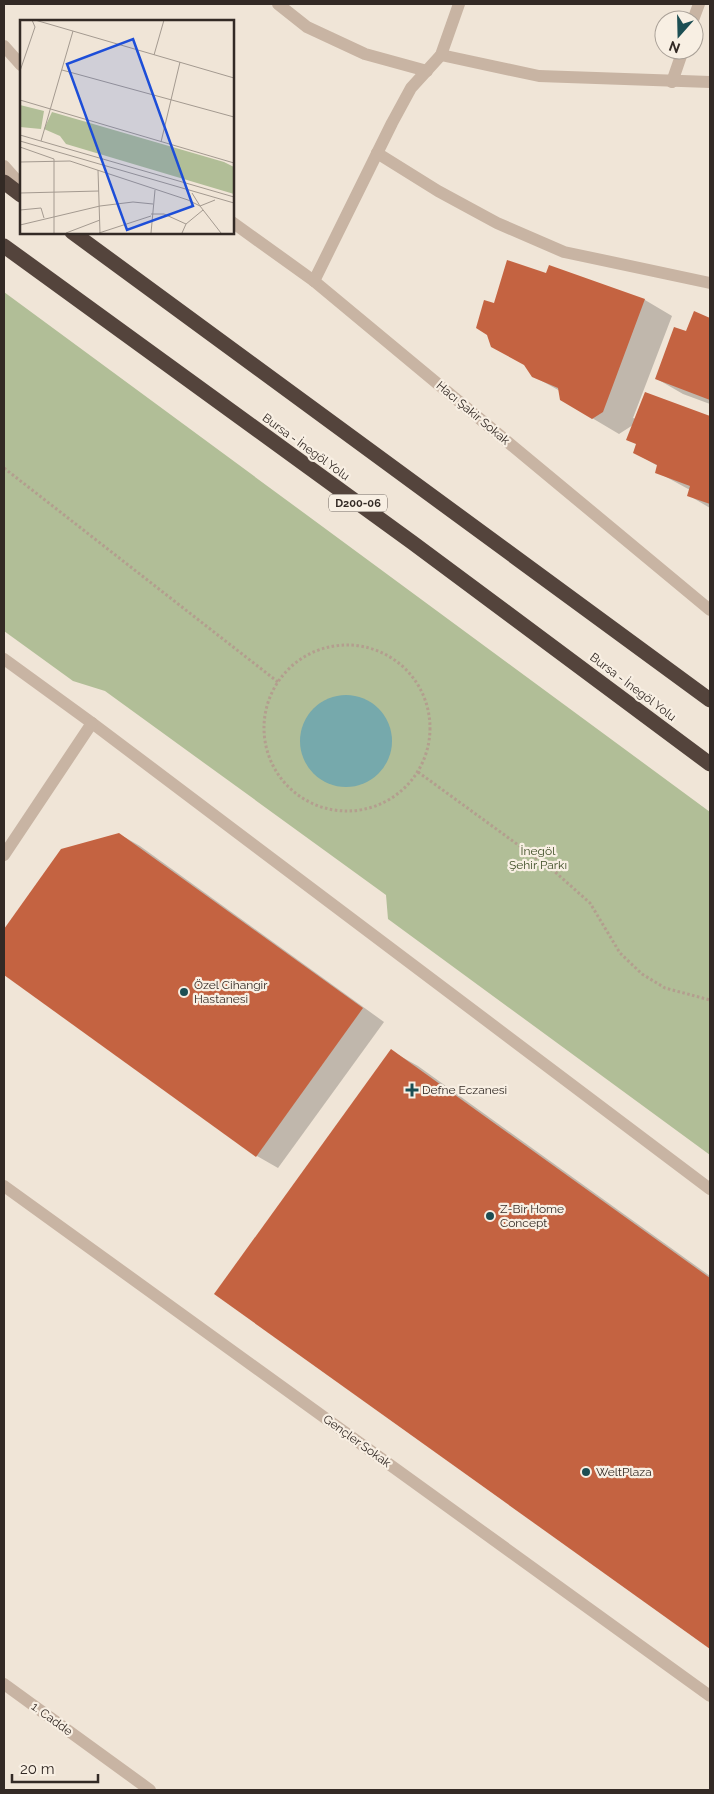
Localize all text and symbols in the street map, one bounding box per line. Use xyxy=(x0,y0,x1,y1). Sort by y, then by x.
north arrow xyxy=(654,10,704,60)
inset map xyxy=(20,20,234,234)
text: N xyxy=(667,38,682,57)
street label: Hacı Şakir Sokak xyxy=(434,378,513,448)
street label: Bursa - İnegöl Yolu xyxy=(260,411,352,483)
road number: D200-06 xyxy=(329,494,387,512)
street label: Bursa - İnegöl Yolu xyxy=(587,650,679,724)
park label: İnegöl Şehir Parkı xyxy=(509,844,567,872)
place label: Özel Cihangir Hastanesi xyxy=(194,978,268,1006)
marker: Özel Cihangir Hastanesi xyxy=(178,986,190,998)
place label: Defne Eczanesi xyxy=(422,1083,507,1097)
marker: Defne Eczanesi xyxy=(406,1084,418,1096)
place label: Z-Bir Home Concept xyxy=(500,1202,564,1230)
marker: Z-Bir Home Concept xyxy=(484,1210,496,1222)
street label: Gençler Sokak xyxy=(320,1412,394,1471)
place label: WeltPlaza xyxy=(596,1465,652,1479)
marker: WeltPlaza xyxy=(580,1466,592,1478)
street label: 1. Cadde xyxy=(29,1699,75,1739)
scale bar xyxy=(12,1752,99,1784)
text: 20 m xyxy=(20,1760,55,1778)

